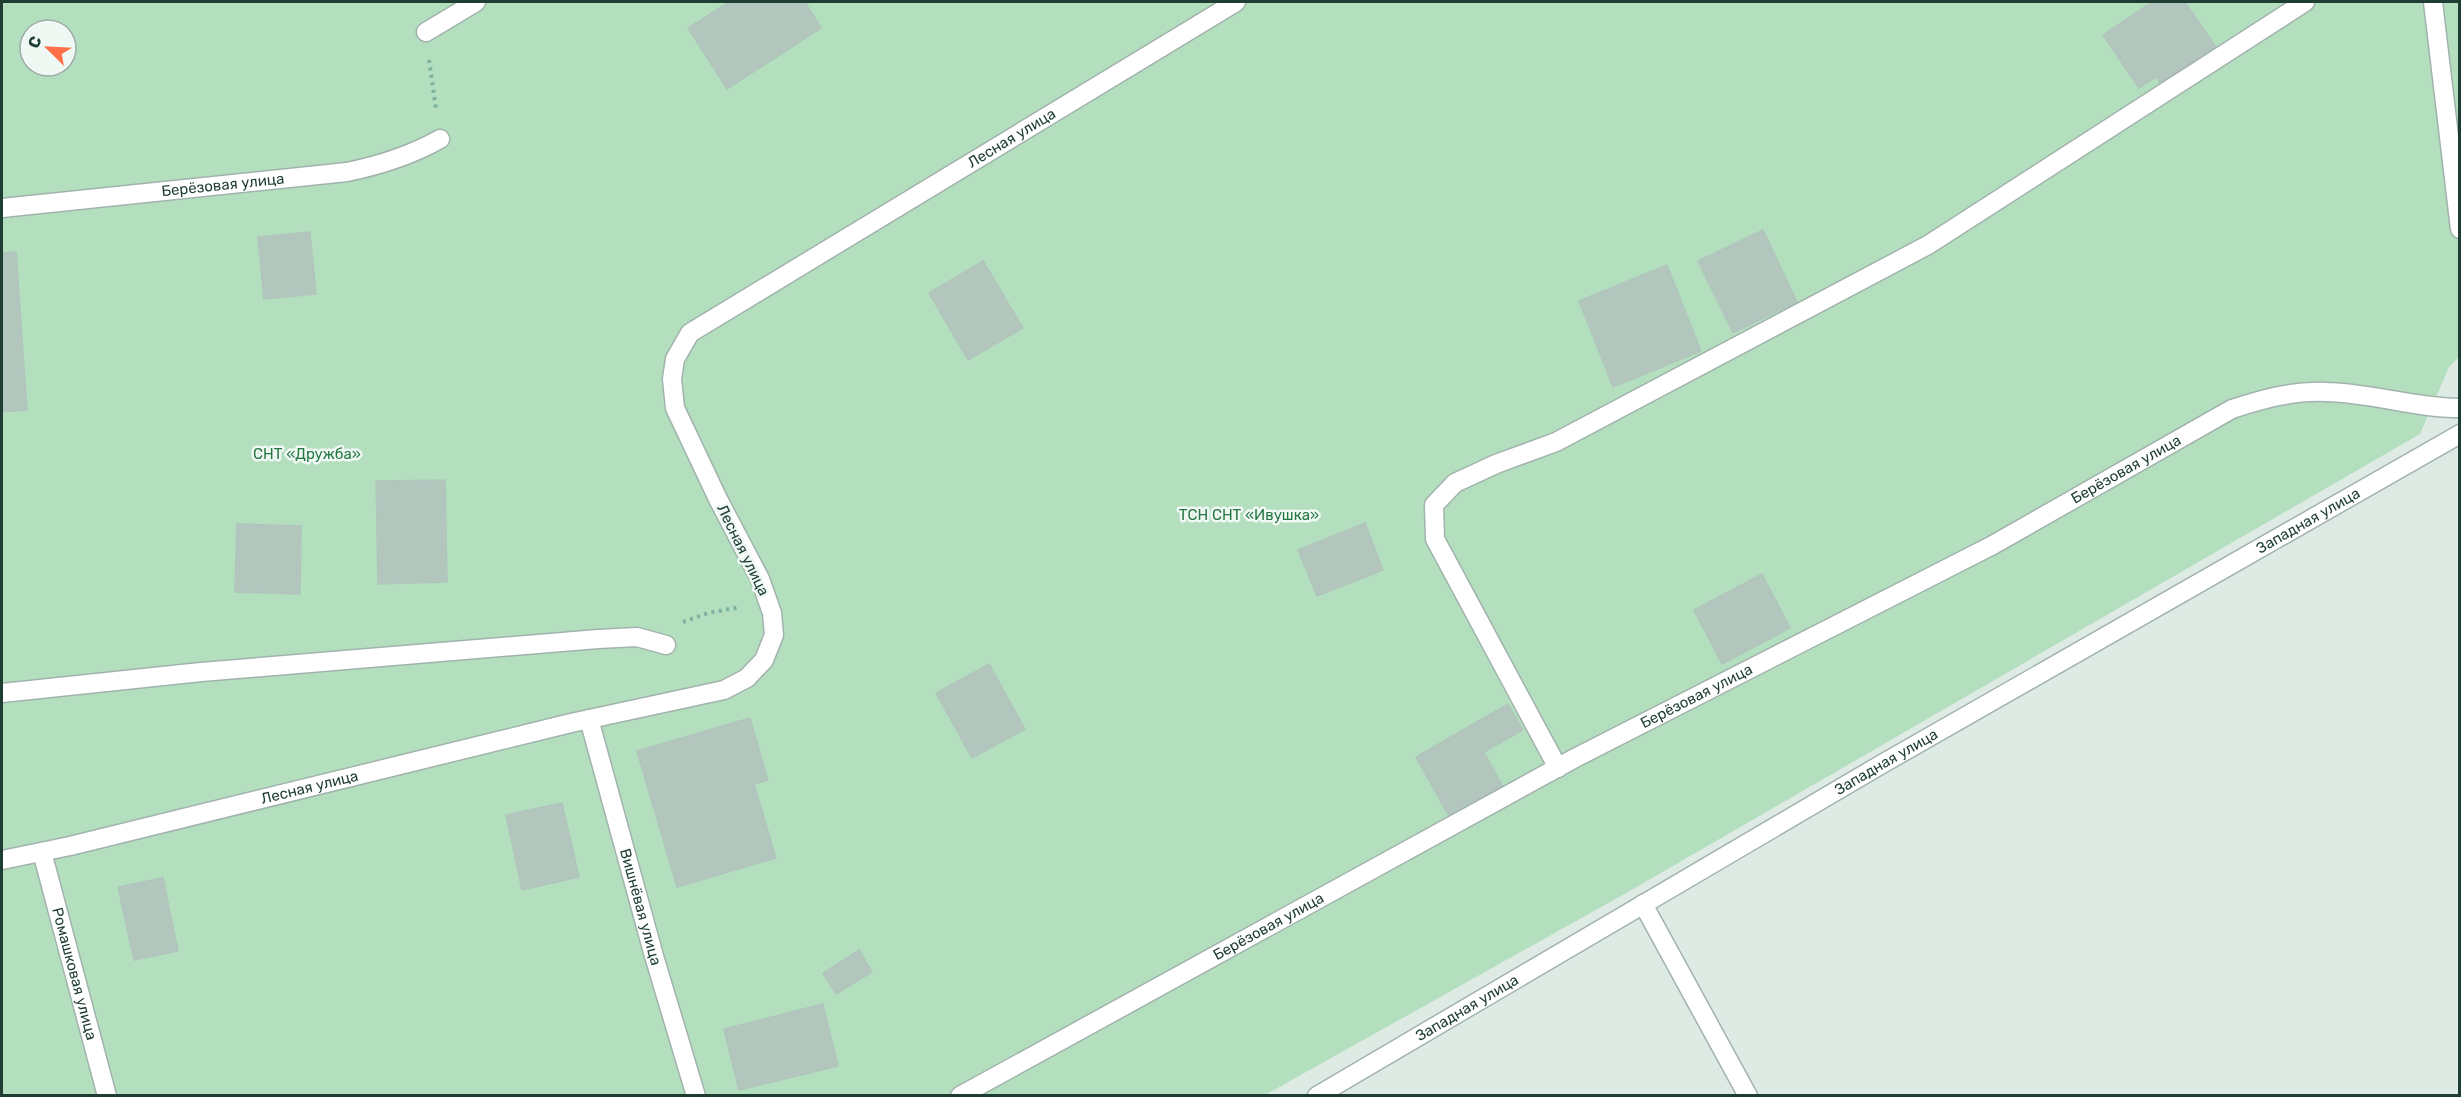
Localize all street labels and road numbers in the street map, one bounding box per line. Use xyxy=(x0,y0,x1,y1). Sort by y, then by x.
street label: Лесная улица xyxy=(964,105,1059,172)
street label: Берёзовая улица xyxy=(160,170,285,200)
street label: Берёзовая улица xyxy=(2068,431,2184,508)
street label: Западная улица xyxy=(2253,484,2363,557)
street label: Лесная улица xyxy=(713,501,773,599)
street label: Берёзовая улица xyxy=(1637,660,1755,732)
street label: Западная улица xyxy=(1831,725,1941,799)
street label: Лесная улица xyxy=(259,767,360,808)
street label: Вишнёвая улица xyxy=(616,847,665,968)
street label: Берёзовая улица xyxy=(1210,889,1327,964)
street label: Ромашковая улица xyxy=(48,905,101,1042)
street label: Западная улица xyxy=(1412,971,1522,1045)

